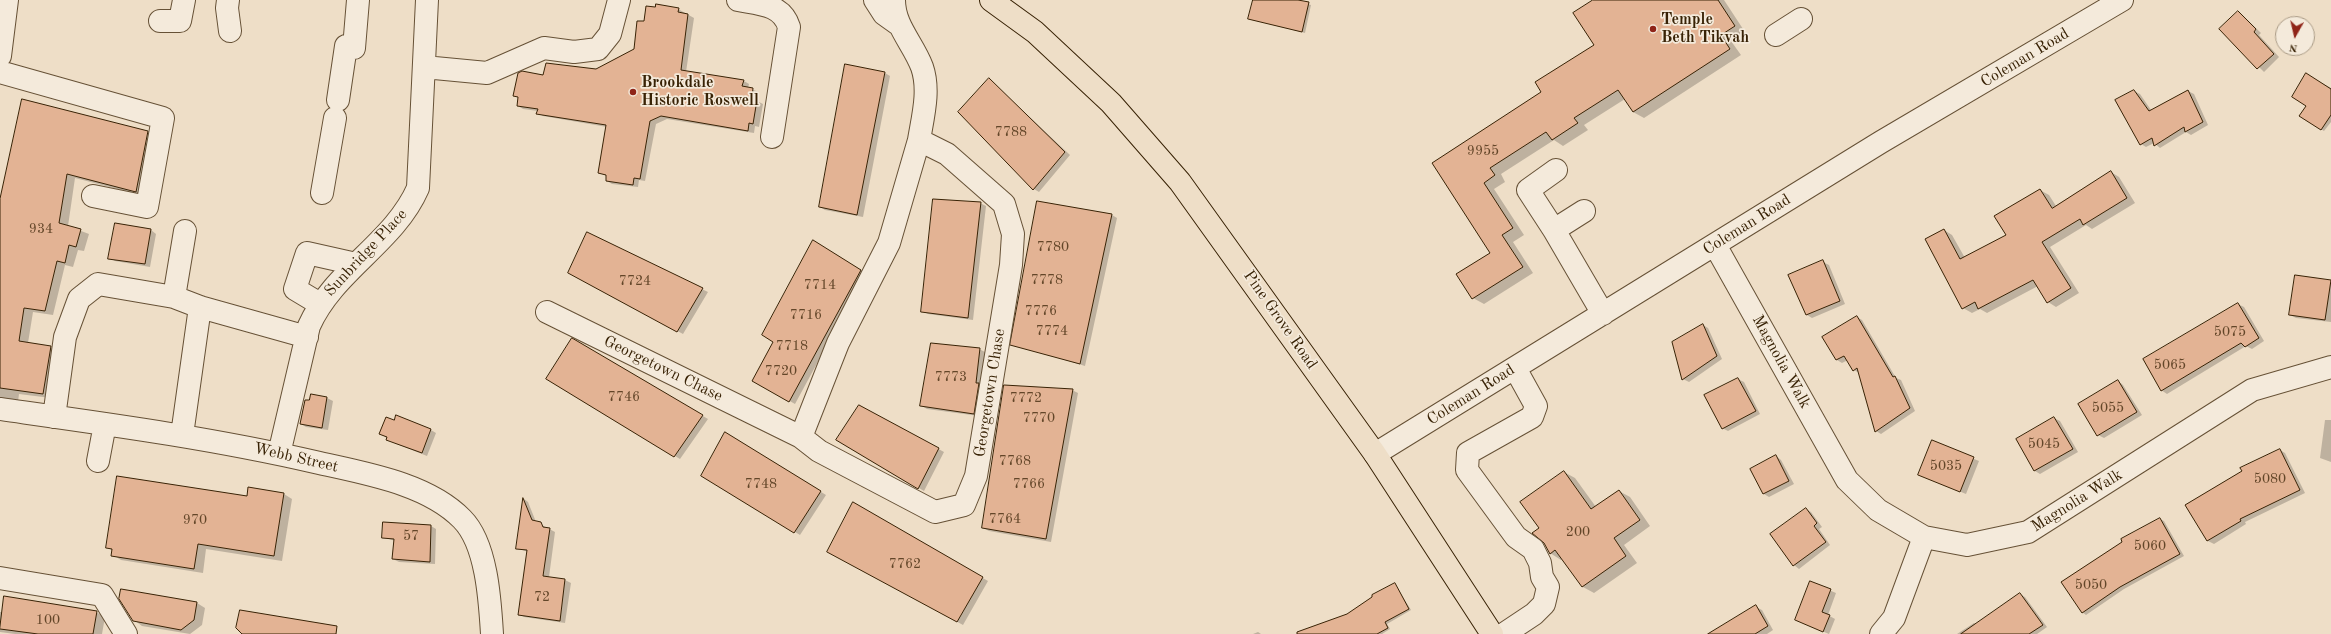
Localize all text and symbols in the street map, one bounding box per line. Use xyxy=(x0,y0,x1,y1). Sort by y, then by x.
place label: Temple Beth Tikvah xyxy=(1661,10,1749,48)
north arrow xyxy=(2275,16,2315,56)
marker: Temple Beth Tikvah xyxy=(1648,24,1658,34)
street label: Coleman Road xyxy=(1977,24,2073,92)
text: N xyxy=(2288,41,2298,53)
place label: Brookdale Historic Roswell xyxy=(641,73,759,111)
marker: Brookdale Historic Roswell xyxy=(628,87,638,97)
house number: 7788 xyxy=(995,124,1027,140)
house number: 9955 xyxy=(1467,143,1499,159)
street label: Coleman Road xyxy=(1700,190,1794,260)
street label: Sunbridge Place xyxy=(321,205,411,301)
house number: 934 xyxy=(29,221,53,237)
house number: 7780 xyxy=(1037,239,1069,255)
street label: Pine Grove Road xyxy=(1239,267,1321,373)
house number: 7778 xyxy=(1031,272,1063,288)
house number: 7724 xyxy=(619,273,651,289)
house number: 7714 xyxy=(804,277,836,293)
house number: 7776 xyxy=(1025,303,1057,319)
house number: 7716 xyxy=(790,307,822,323)
street label: Magnolia Walk xyxy=(1747,312,1815,412)
house number: 7774 xyxy=(1036,323,1068,339)
house number: 5075 xyxy=(2214,324,2246,340)
street label: Georgetown Chase xyxy=(970,327,1010,459)
street label: Georgetown Chase xyxy=(600,332,726,406)
house number: 7718 xyxy=(776,338,808,354)
house number: 5065 xyxy=(2154,357,2186,373)
street label: Coleman Road xyxy=(1424,360,1518,430)
house number: 7720 xyxy=(765,363,797,379)
house number: 7773 xyxy=(935,369,967,385)
house number: 7746 xyxy=(608,389,640,405)
house number: 7772 xyxy=(1010,390,1042,406)
house number: 5055 xyxy=(2092,400,2124,416)
house number: 7770 xyxy=(1023,410,1055,426)
house number: 5045 xyxy=(2028,436,2060,452)
street label: Webb Street xyxy=(252,439,340,477)
house number: 7768 xyxy=(999,453,1031,469)
house number: 5035 xyxy=(1930,458,1962,474)
street label: Magnolia Walk xyxy=(2028,465,2126,537)
house number: 5080 xyxy=(2254,471,2286,487)
house number: 7748 xyxy=(745,476,777,492)
house number: 7766 xyxy=(1013,476,1045,492)
house number: 7764 xyxy=(989,511,1021,527)
house number: 970 xyxy=(183,512,207,528)
house number: 200 xyxy=(1566,524,1590,540)
house number: 57 xyxy=(403,528,419,544)
house number: 5060 xyxy=(2134,538,2166,554)
house number: 7762 xyxy=(889,556,921,572)
house number: 5050 xyxy=(2075,577,2107,593)
house number: 72 xyxy=(534,589,550,605)
house number: 100 xyxy=(36,612,60,628)

